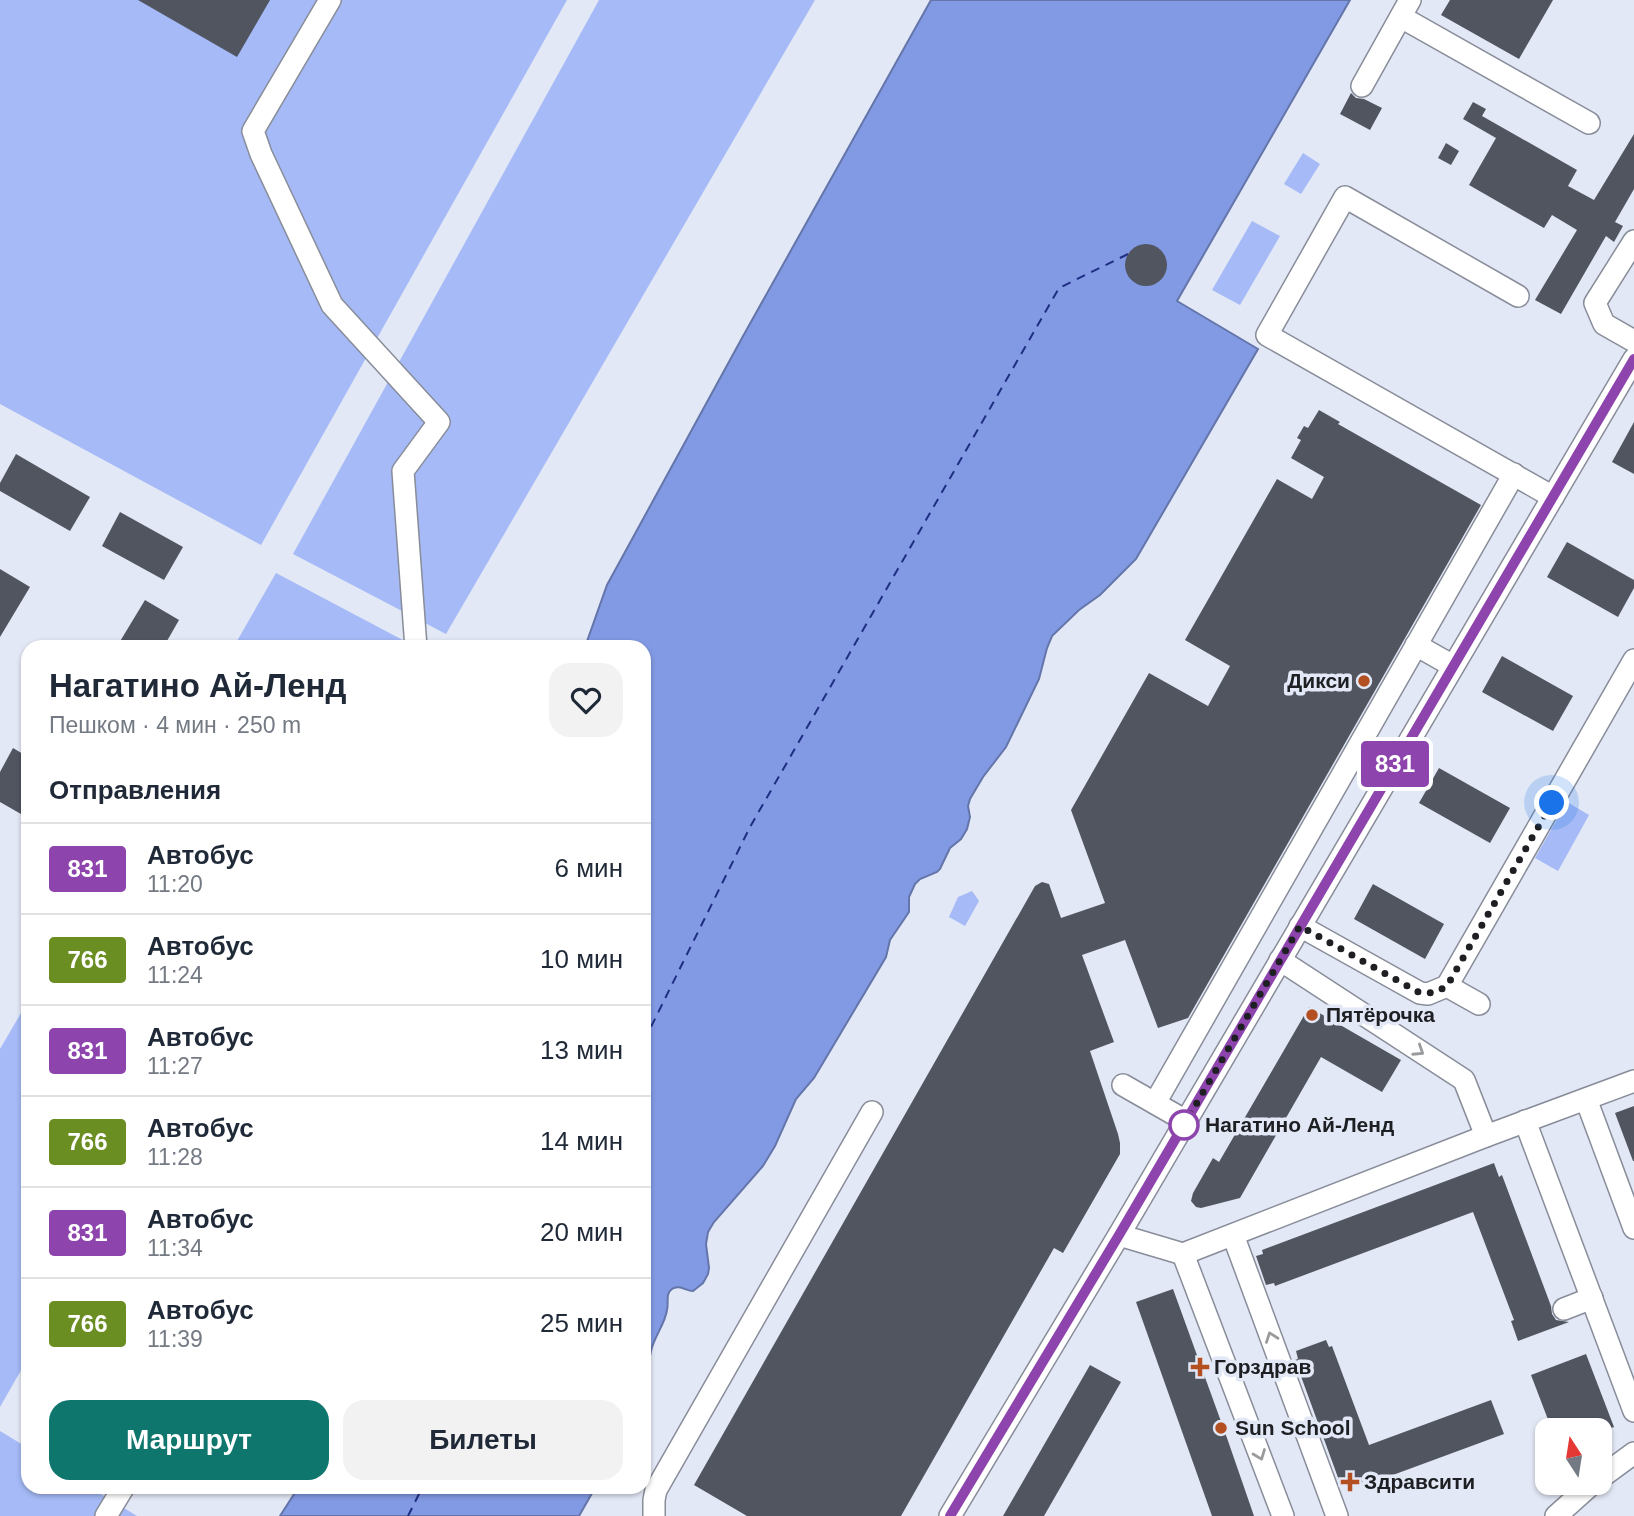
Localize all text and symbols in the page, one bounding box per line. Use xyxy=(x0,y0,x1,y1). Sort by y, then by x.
button: heart xyxy=(549,663,623,737)
text: Нагатино Ай-Ленд xyxy=(49,667,346,704)
place label: Дикси xyxy=(1287,669,1350,692)
marker: Дикси xyxy=(1356,673,1372,689)
text: Пешком · 4 мин · 250 m xyxy=(49,712,301,738)
line badge: 831 xyxy=(1355,741,1435,787)
text: 831 xyxy=(1375,750,1415,777)
text: Отправления xyxy=(49,775,221,805)
your location xyxy=(1534,785,1569,820)
text: Автобус xyxy=(147,840,254,870)
text: 6 мин xyxy=(555,853,623,883)
text: 831 xyxy=(67,855,108,882)
text: 11:20 xyxy=(147,871,203,897)
text: Автобус xyxy=(147,931,254,961)
text: 10 мин xyxy=(540,944,623,974)
text: 766 xyxy=(67,946,108,973)
text: 11:24 xyxy=(147,962,203,988)
place label: Пятёрочка xyxy=(1326,1003,1435,1026)
marker: Пятёрочка xyxy=(1304,1007,1320,1023)
text: Автобус xyxy=(147,1022,254,1052)
text: 13 мин xyxy=(540,1035,623,1065)
text: 831 xyxy=(67,1037,108,1064)
one-way arrow xyxy=(1412,1042,1425,1055)
text: 11:27 xyxy=(147,1053,203,1079)
marker: Нагатино Ай-Ленд xyxy=(1169,1110,1199,1140)
text: Автобус xyxy=(147,1113,254,1143)
place label: Нагатино Ай-Ленд xyxy=(1205,1113,1394,1136)
text: 14 мин xyxy=(540,1126,623,1156)
text: 766 xyxy=(67,1128,108,1155)
text: 11:28 xyxy=(147,1144,203,1170)
text: Автобус xyxy=(147,1204,254,1234)
text: 20 мин xyxy=(540,1217,623,1247)
text: 831 xyxy=(67,1219,108,1246)
text: 11:34 xyxy=(147,1235,203,1261)
text: Автобус xyxy=(147,1295,254,1325)
text: 25 мин xyxy=(540,1308,623,1338)
text: 766 xyxy=(67,1310,108,1337)
text: 11:39 xyxy=(147,1326,203,1352)
one-way arrow xyxy=(1265,1331,1279,1343)
place label: Горздрав xyxy=(1214,1355,1312,1378)
marker: Горздрав xyxy=(1192,1359,1208,1375)
button: Маршрут xyxy=(49,1400,329,1480)
button: Билеты xyxy=(343,1400,623,1480)
place label: Sun School xyxy=(1235,1416,1351,1439)
north arrow xyxy=(1535,1418,1612,1494)
map controls xyxy=(1535,1418,1612,1495)
marker: Sun School xyxy=(1213,1420,1229,1436)
one-way arrow xyxy=(1251,1449,1265,1461)
place label: Здравсити xyxy=(1364,1470,1475,1493)
marker: Здравсити xyxy=(1342,1474,1358,1490)

